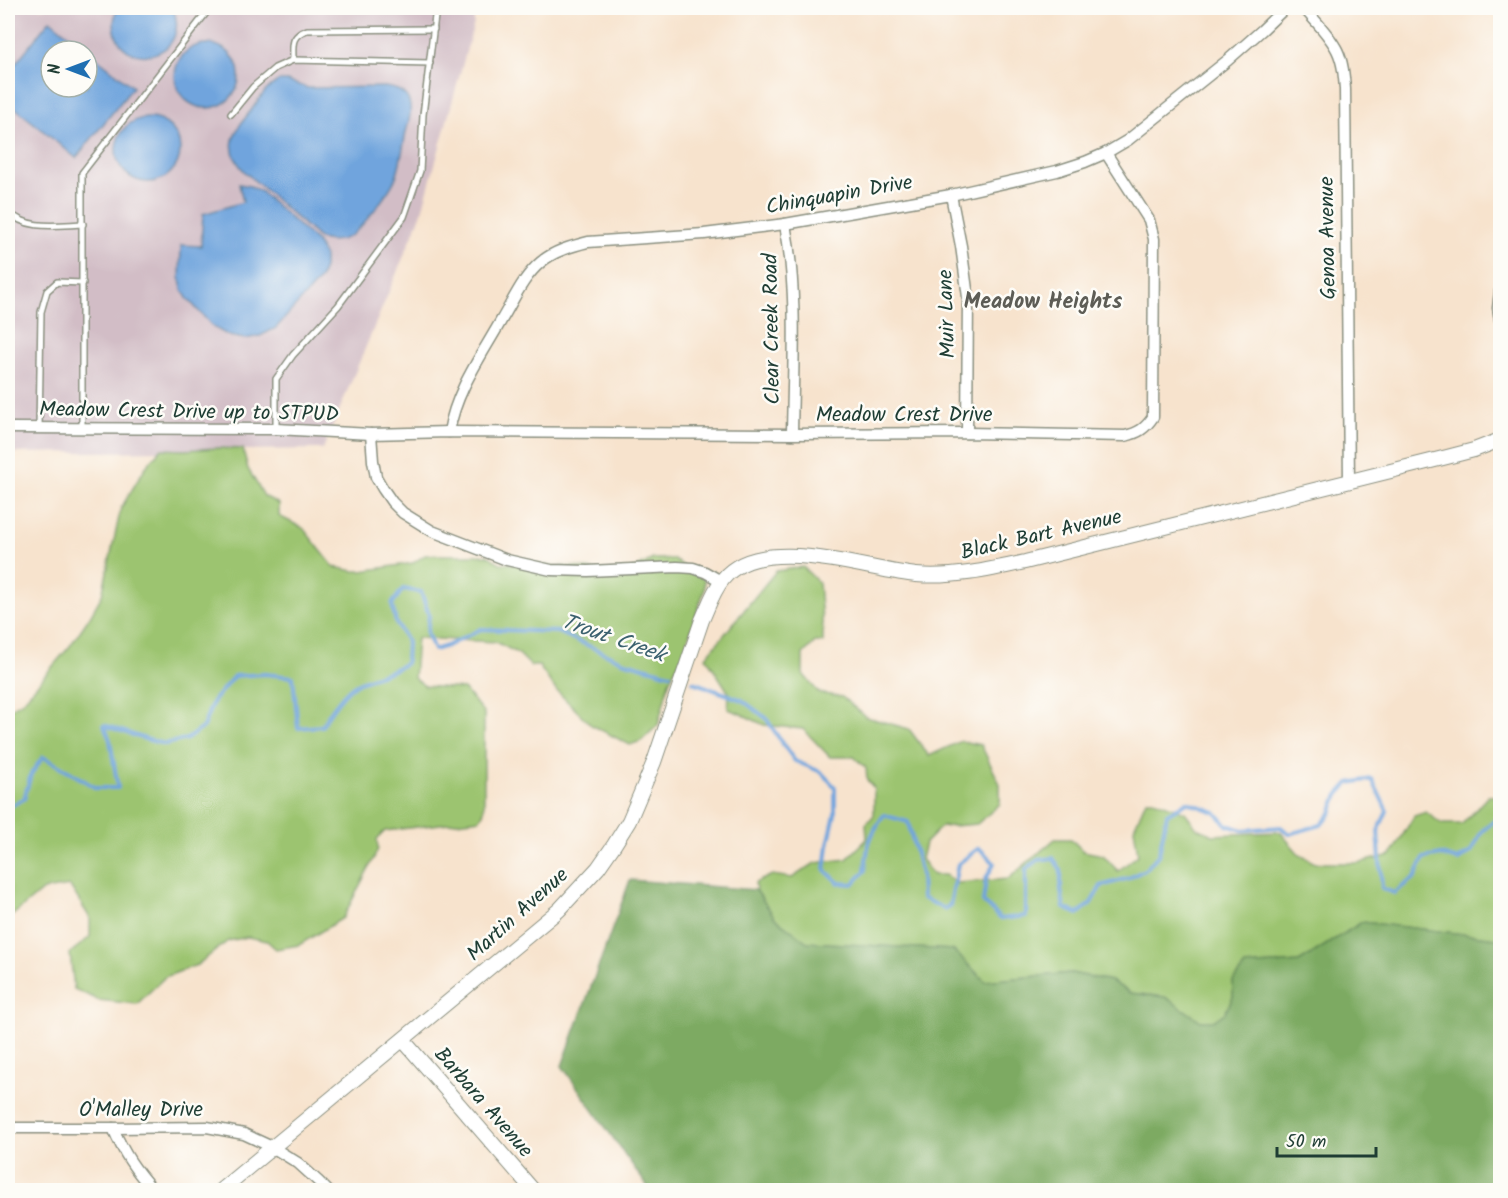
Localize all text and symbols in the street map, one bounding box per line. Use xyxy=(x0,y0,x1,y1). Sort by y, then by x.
north arrow xyxy=(39,39,99,99)
text: N xyxy=(43,64,68,74)
street label: Chinquapin Drive xyxy=(763,166,916,225)
street label: Genoa Avenue xyxy=(1311,176,1346,300)
street label: Clear Creek Road xyxy=(755,253,790,405)
street label: Muir Lane xyxy=(929,268,966,359)
district label: Meadow Heights xyxy=(964,285,1123,320)
street label: Meadow Crest Drive up to STPUD xyxy=(39,393,339,432)
street label: Meadow Crest Drive xyxy=(816,399,993,432)
street label: Black Bart Avenue xyxy=(957,501,1126,570)
water label: Trout Creek xyxy=(557,605,673,675)
street label: Martin Avenue xyxy=(459,860,577,970)
street label: Barbara Avenue xyxy=(425,1040,541,1166)
street label: O'Malley Drive xyxy=(79,1094,204,1127)
scale bar xyxy=(1277,1120,1376,1158)
text: 50 m xyxy=(1286,1128,1326,1157)

